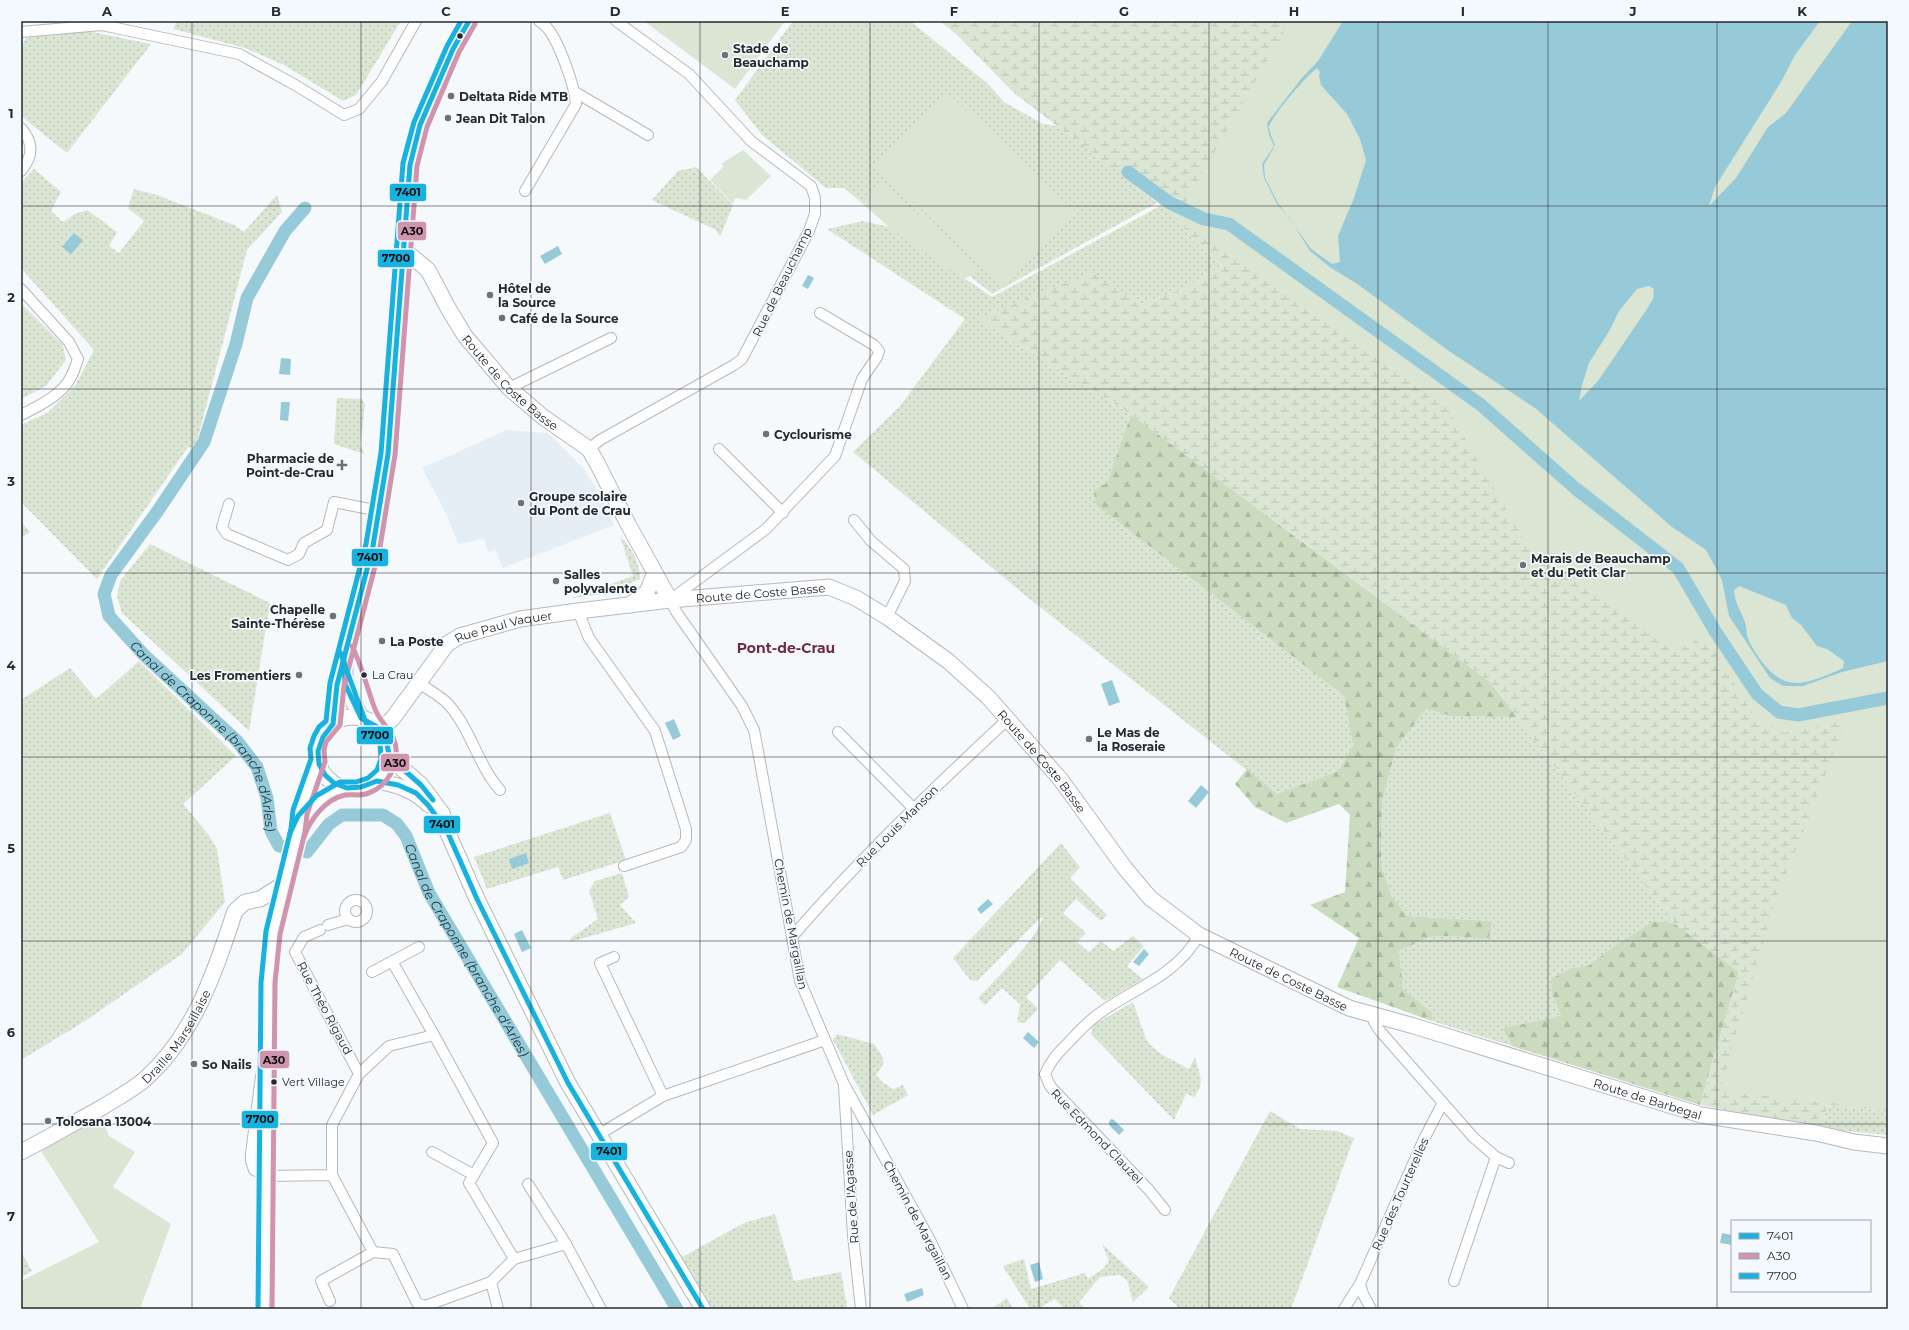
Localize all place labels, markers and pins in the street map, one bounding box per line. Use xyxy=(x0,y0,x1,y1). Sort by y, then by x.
unlabelled marker xyxy=(455,31,465,41)
place label: Stade de Beauchamp xyxy=(733,41,809,70)
marker: Stade de Beauchamp xyxy=(720,50,730,60)
place label: Deltata Ride MTB xyxy=(459,89,568,104)
marker: Deltata Ride MTB xyxy=(446,91,456,101)
place label: Jean Dit Talon xyxy=(455,111,545,126)
marker: Jean Dit Talon xyxy=(443,113,453,123)
place label: Hôtel de la Source xyxy=(498,281,556,310)
marker: Hôtel de la Source xyxy=(485,290,495,300)
place label: Café de la Source xyxy=(510,311,619,326)
marker: Café de la Source xyxy=(497,313,507,323)
place label: Cyclourisme xyxy=(774,427,852,442)
marker: Cyclourisme xyxy=(761,429,771,439)
place label: Pharmacie de Point-de-Crau xyxy=(246,451,334,480)
marker: Pharmacie de Point-de-Crau xyxy=(337,460,347,470)
place label: Groupe scolaire du Pont de Crau xyxy=(529,489,631,518)
marker: Groupe scolaire du Pont de Crau xyxy=(516,498,526,508)
place label: Marais de Beauchamp et du Petit Clar xyxy=(1531,551,1670,580)
marker: Marais de Beauchamp et du Petit Clar xyxy=(1518,560,1528,570)
place label: Salles polyvalente xyxy=(564,567,638,596)
marker: Salles polyvalente xyxy=(551,576,561,586)
place label: Chapelle Sainte-Thérèse xyxy=(231,602,325,631)
marker: Chapelle Sainte-Thérèse xyxy=(328,611,338,621)
place label: La Poste xyxy=(390,634,444,649)
marker: La Poste xyxy=(377,636,387,646)
place label: Les Fromentiers xyxy=(190,668,292,683)
place label: La Crau xyxy=(372,668,414,682)
marker: Les Fromentiers xyxy=(294,670,304,680)
marker: La Crau xyxy=(359,670,369,680)
place label: Le Mas de la Roseraie xyxy=(1097,725,1166,754)
marker: Le Mas de la Roseraie xyxy=(1084,734,1094,744)
place label: So Nails xyxy=(202,1057,252,1072)
marker: So Nails xyxy=(189,1059,199,1069)
place label: Vert Village xyxy=(282,1075,345,1089)
marker: Vert Village xyxy=(269,1077,279,1087)
place label: Tolosana 13004 xyxy=(56,1114,152,1129)
marker: Tolosana 13004 xyxy=(43,1116,53,1126)

